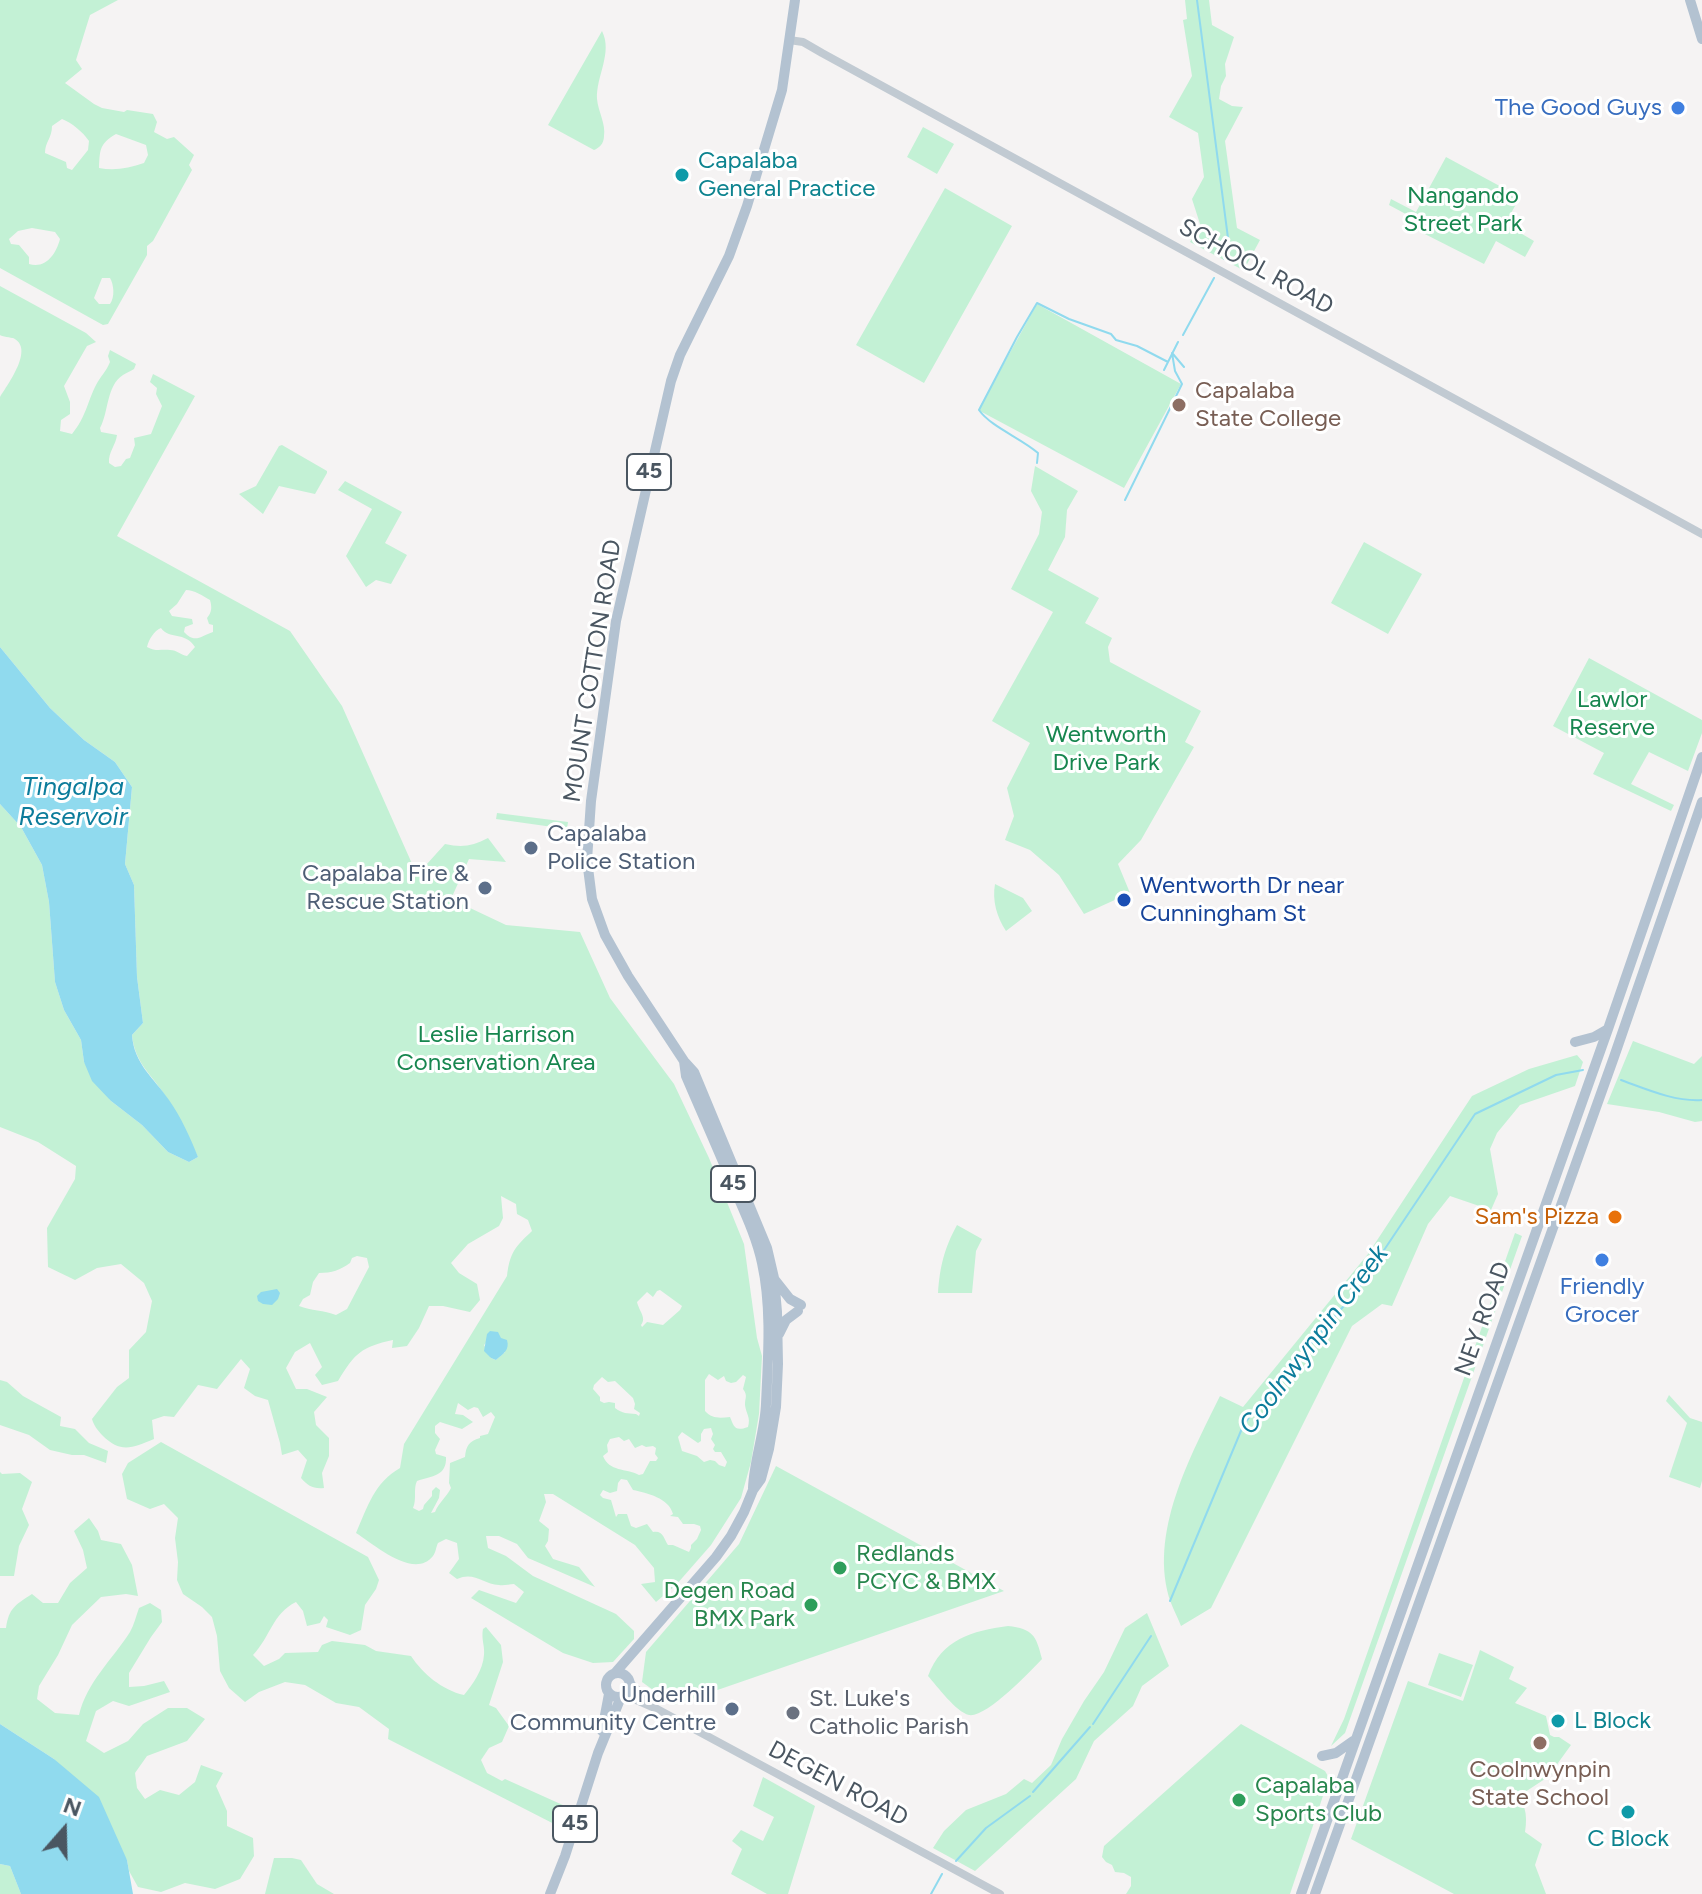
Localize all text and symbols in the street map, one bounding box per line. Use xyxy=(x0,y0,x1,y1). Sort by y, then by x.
place label: The Good Guys xyxy=(1495,94,1662,122)
marker: The Good Guys xyxy=(1669,99,1687,117)
place label: Capalaba General Practice xyxy=(698,147,875,203)
marker: Capalaba General Practice xyxy=(673,166,691,184)
park label: Nangando Street Park xyxy=(1404,182,1522,238)
street label: SCHOOL ROAD xyxy=(1174,213,1338,321)
place label: Capalaba State College xyxy=(1195,377,1341,433)
marker: Capalaba State College xyxy=(1170,396,1188,414)
road number: 45 xyxy=(627,454,671,490)
street label: MOUNT COTTON ROAD xyxy=(558,538,628,804)
park label: Lawlor Reserve xyxy=(1569,686,1655,742)
park label: Wentworth Drive Park xyxy=(1046,721,1166,777)
water label: Tingalpa Reservoir xyxy=(18,771,128,832)
place label: Capalaba Police Station xyxy=(547,820,695,876)
marker: Capalaba Police Station xyxy=(522,839,540,857)
place label: Capalaba Fire & Rescue Station xyxy=(302,860,469,916)
place label: Wentworth Dr near Cunningham St xyxy=(1140,872,1344,928)
marker: Capalaba Fire & Rescue Station xyxy=(476,879,494,897)
marker: Wentworth Dr near Cunningham St xyxy=(1115,891,1133,909)
park label: Leslie Harrison Conservation Area xyxy=(396,1021,596,1077)
road number: 45 xyxy=(711,1166,755,1202)
place label: Sam's Pizza xyxy=(1474,1203,1599,1231)
marker: Sam's Pizza xyxy=(1606,1208,1624,1226)
water label: Coolnwynpin Creek xyxy=(1233,1239,1395,1441)
marker: Friendly Grocer xyxy=(1593,1251,1611,1269)
street label: NEY ROAD xyxy=(1449,1258,1517,1380)
place label: Friendly Grocer xyxy=(1560,1273,1644,1329)
place label: Redlands PCYC & BMX xyxy=(856,1540,996,1596)
marker: Redlands PCYC & BMX xyxy=(831,1559,849,1577)
place label: Degen Road BMX Park xyxy=(664,1577,795,1633)
marker: Degen Road BMX Park xyxy=(802,1596,820,1614)
place label: Underhill Community Centre xyxy=(510,1681,716,1737)
place label: St. Luke's Catholic Parish xyxy=(809,1685,969,1741)
marker: Underhill Community Centre xyxy=(723,1700,741,1718)
marker: St. Luke's Catholic Parish xyxy=(784,1704,802,1722)
place label: L Block xyxy=(1574,1707,1651,1735)
marker: L Block xyxy=(1549,1712,1567,1730)
marker: Coolnwynpin State School xyxy=(1531,1734,1549,1752)
street label: DEGEN ROAD xyxy=(763,1735,913,1833)
place label: Coolnwynpin State School xyxy=(1469,1756,1611,1812)
place label: Capalaba Sports Club xyxy=(1255,1772,1382,1828)
north arrow xyxy=(24,1790,104,1870)
text: N xyxy=(60,1791,85,1823)
marker: Capalaba Sports Club xyxy=(1230,1791,1248,1809)
marker: C Block xyxy=(1619,1803,1637,1821)
road number: 45 xyxy=(553,1806,597,1842)
place label: C Block xyxy=(1587,1825,1669,1853)

